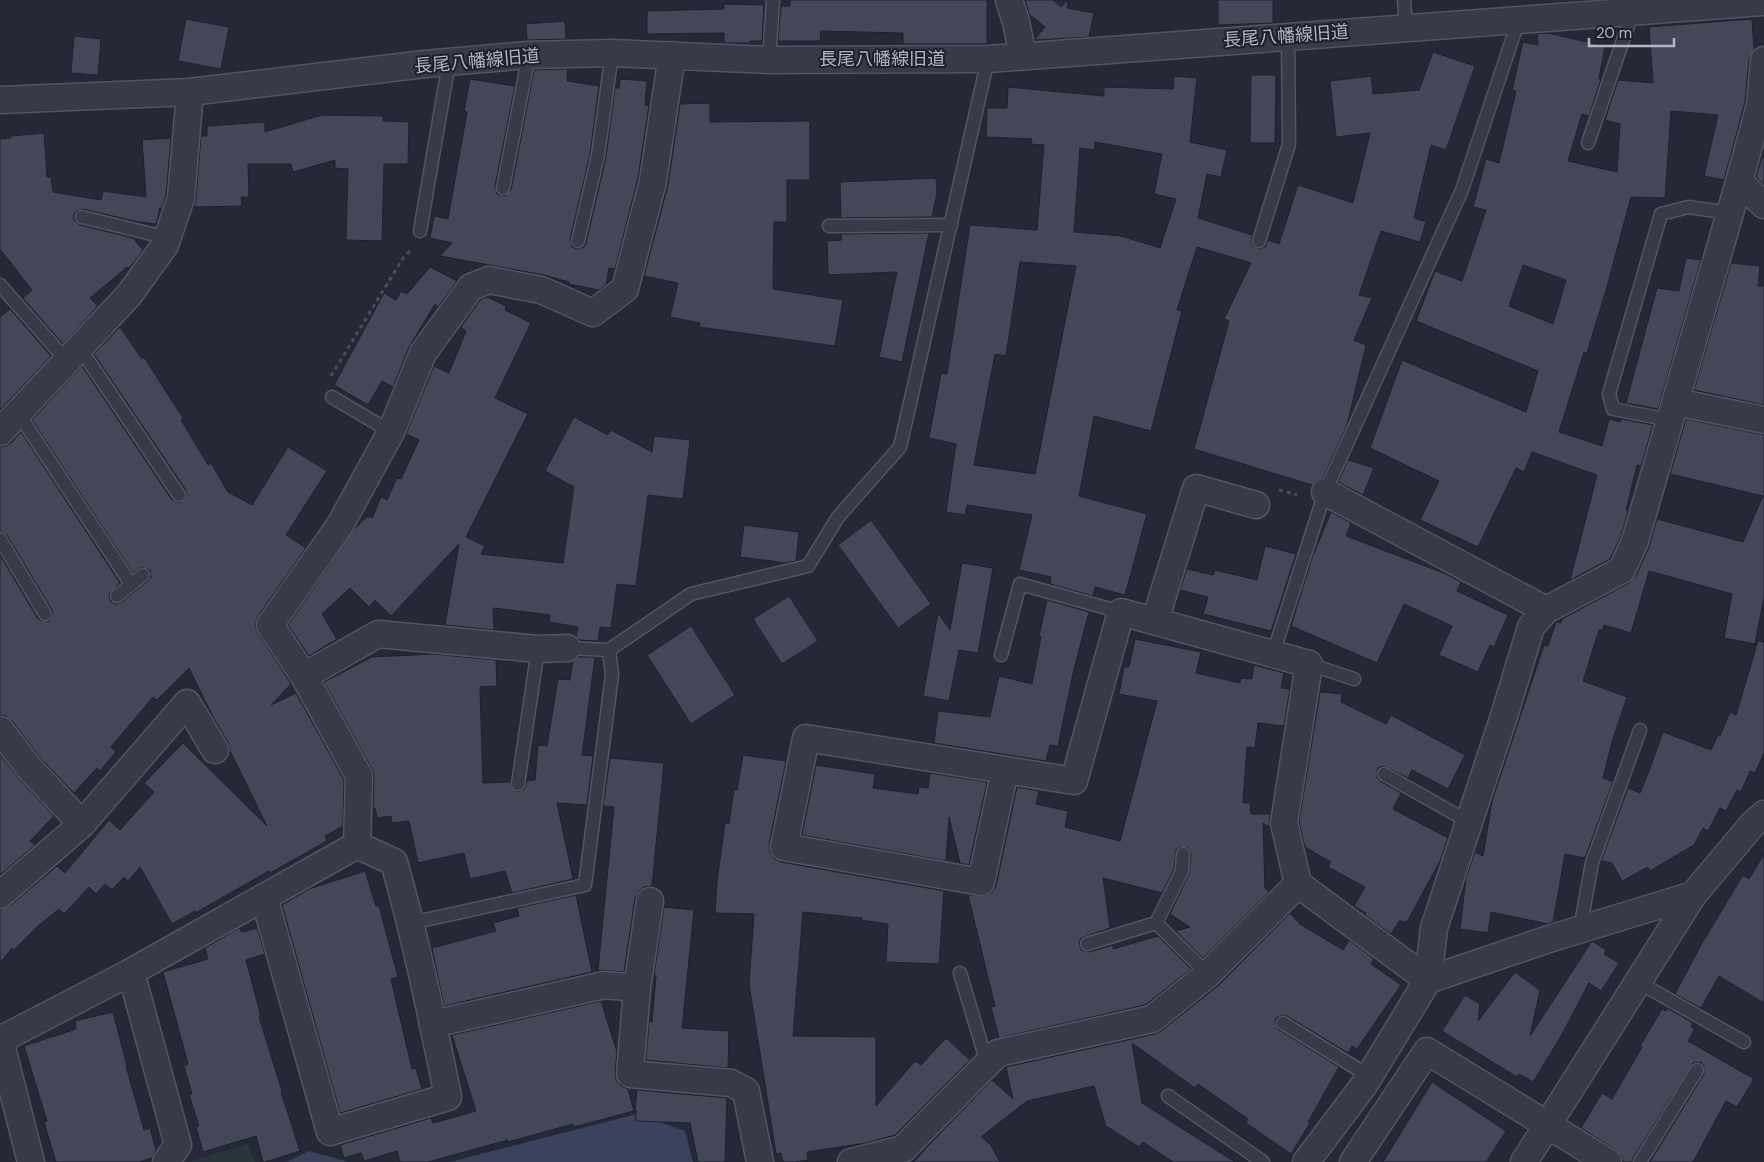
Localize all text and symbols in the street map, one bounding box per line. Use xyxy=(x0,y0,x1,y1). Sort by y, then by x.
scale bar xyxy=(1589,15,1674,47)
street label: 長尾八幡線旧道 xyxy=(1222,20,1350,52)
text: 20 m xyxy=(1596,23,1632,43)
street label: 長尾八幡線旧道 xyxy=(413,44,541,78)
street label: 長尾八幡線旧道 xyxy=(819,47,945,71)

